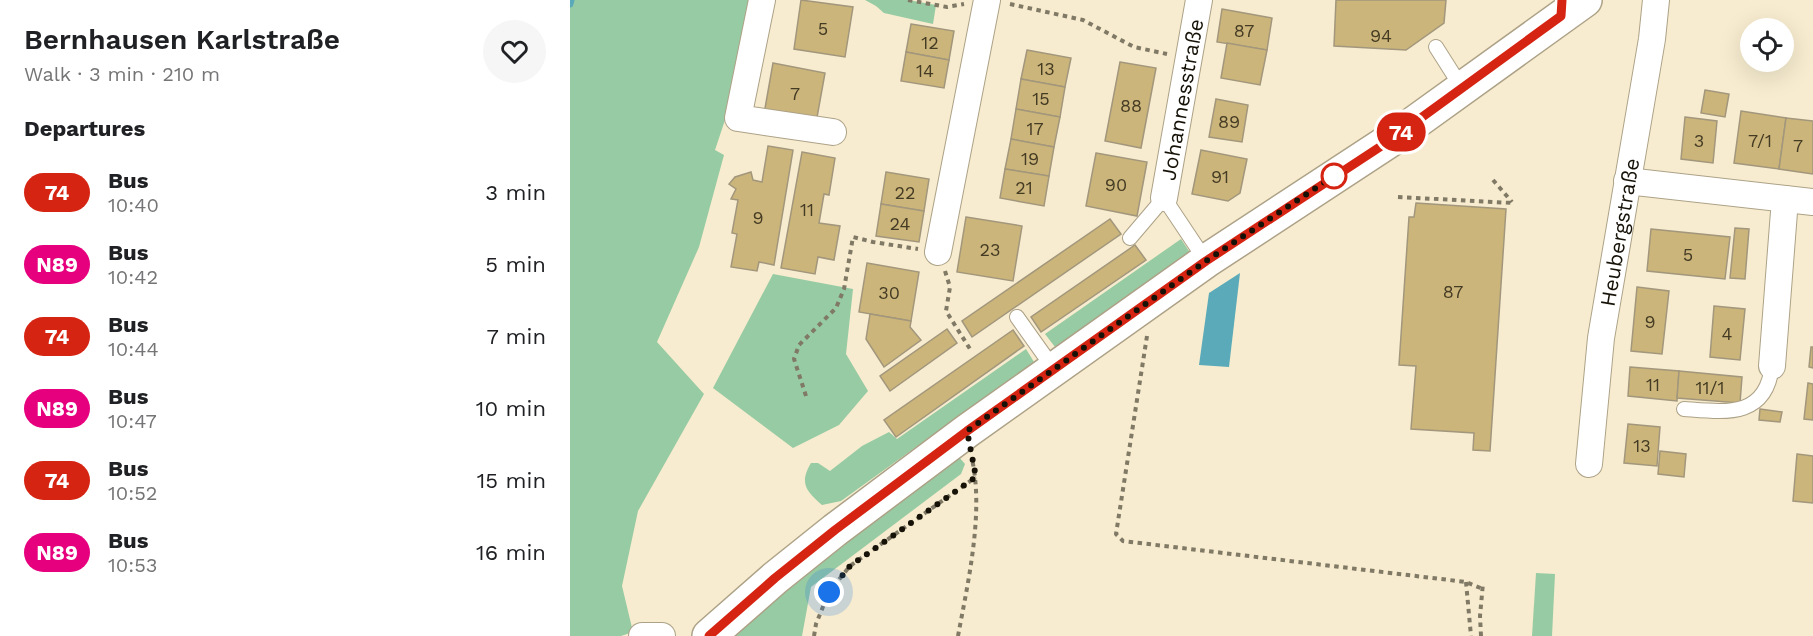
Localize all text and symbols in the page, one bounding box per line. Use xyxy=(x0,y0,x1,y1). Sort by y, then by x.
street label: Johannesstraße xyxy=(1155,17,1208,182)
house number: 5 xyxy=(818,18,828,39)
map controls xyxy=(1740,18,1794,72)
button: locate xyxy=(1740,18,1794,72)
button: heart xyxy=(483,20,546,83)
house number: 87 xyxy=(1234,20,1254,41)
text: Bernhausen Karlstraße xyxy=(24,23,340,56)
house number: 94 xyxy=(1370,25,1392,46)
house number: 12 xyxy=(921,32,939,53)
house number: 13 xyxy=(1037,58,1055,79)
house number: 14 xyxy=(916,60,934,81)
text: Walk · 3 min · 210 m xyxy=(24,62,220,86)
house number: 7 xyxy=(790,83,800,104)
house number: 15 xyxy=(1032,88,1050,109)
house number: 88 xyxy=(1120,95,1142,116)
house number: 89 xyxy=(1218,111,1240,132)
line badge: 74 xyxy=(1374,112,1428,152)
text: Departures xyxy=(24,116,145,141)
house number: 17 xyxy=(1026,118,1044,139)
text: 74 xyxy=(1389,120,1413,145)
house number: 3 xyxy=(1694,130,1704,151)
house number: 7/1 xyxy=(1748,130,1772,151)
house number: 7 xyxy=(1793,135,1803,156)
house number: 19 xyxy=(1021,148,1039,169)
street label: Heubergstraße xyxy=(1594,156,1644,308)
unlabelled marker xyxy=(1321,163,1347,189)
house number: 91 xyxy=(1211,166,1229,187)
text: Bus xyxy=(108,168,148,193)
house number: 90 xyxy=(1105,174,1127,195)
house number: 21 xyxy=(1015,177,1033,198)
text: 74 xyxy=(45,180,69,205)
text: 3 min xyxy=(485,180,546,205)
house number: 22 xyxy=(895,182,916,203)
text: 10:40 xyxy=(108,193,159,217)
house number: 11 xyxy=(800,199,814,220)
house number: 9 xyxy=(752,207,764,228)
house number: 24 xyxy=(890,213,910,234)
house number: 23 xyxy=(980,239,1001,260)
text: Bus xyxy=(108,240,148,265)
house number: 5 xyxy=(1683,244,1693,265)
text: N89 xyxy=(36,252,78,277)
text: 5 min xyxy=(485,252,546,277)
text: 10:42 xyxy=(108,265,158,289)
house number: 87 xyxy=(1443,281,1463,302)
house number: 30 xyxy=(878,282,900,303)
house number: 9 xyxy=(1644,311,1656,332)
text: Bus xyxy=(108,312,148,337)
house number: 4 xyxy=(1722,323,1733,344)
text: 74 xyxy=(45,324,69,349)
text: 7 min xyxy=(486,324,546,349)
text: 10:44 xyxy=(108,337,159,361)
house number: 11 xyxy=(1646,374,1660,395)
house number: 11/1 xyxy=(1696,377,1724,398)
text: Bus xyxy=(108,384,148,409)
text: N89 xyxy=(36,396,78,421)
text: 10 min xyxy=(476,396,546,421)
text: 10:47 xyxy=(108,409,157,433)
house number: 13 xyxy=(1633,435,1651,456)
text: Bus xyxy=(108,456,148,481)
text: 74 xyxy=(45,468,69,493)
text: 15 min xyxy=(477,468,546,493)
text: 10:52 xyxy=(108,481,157,505)
text: Bus xyxy=(108,528,148,553)
text: N89 xyxy=(36,540,78,565)
text: 16 min xyxy=(476,540,546,565)
text: 10:53 xyxy=(108,553,157,577)
your location xyxy=(814,577,844,607)

